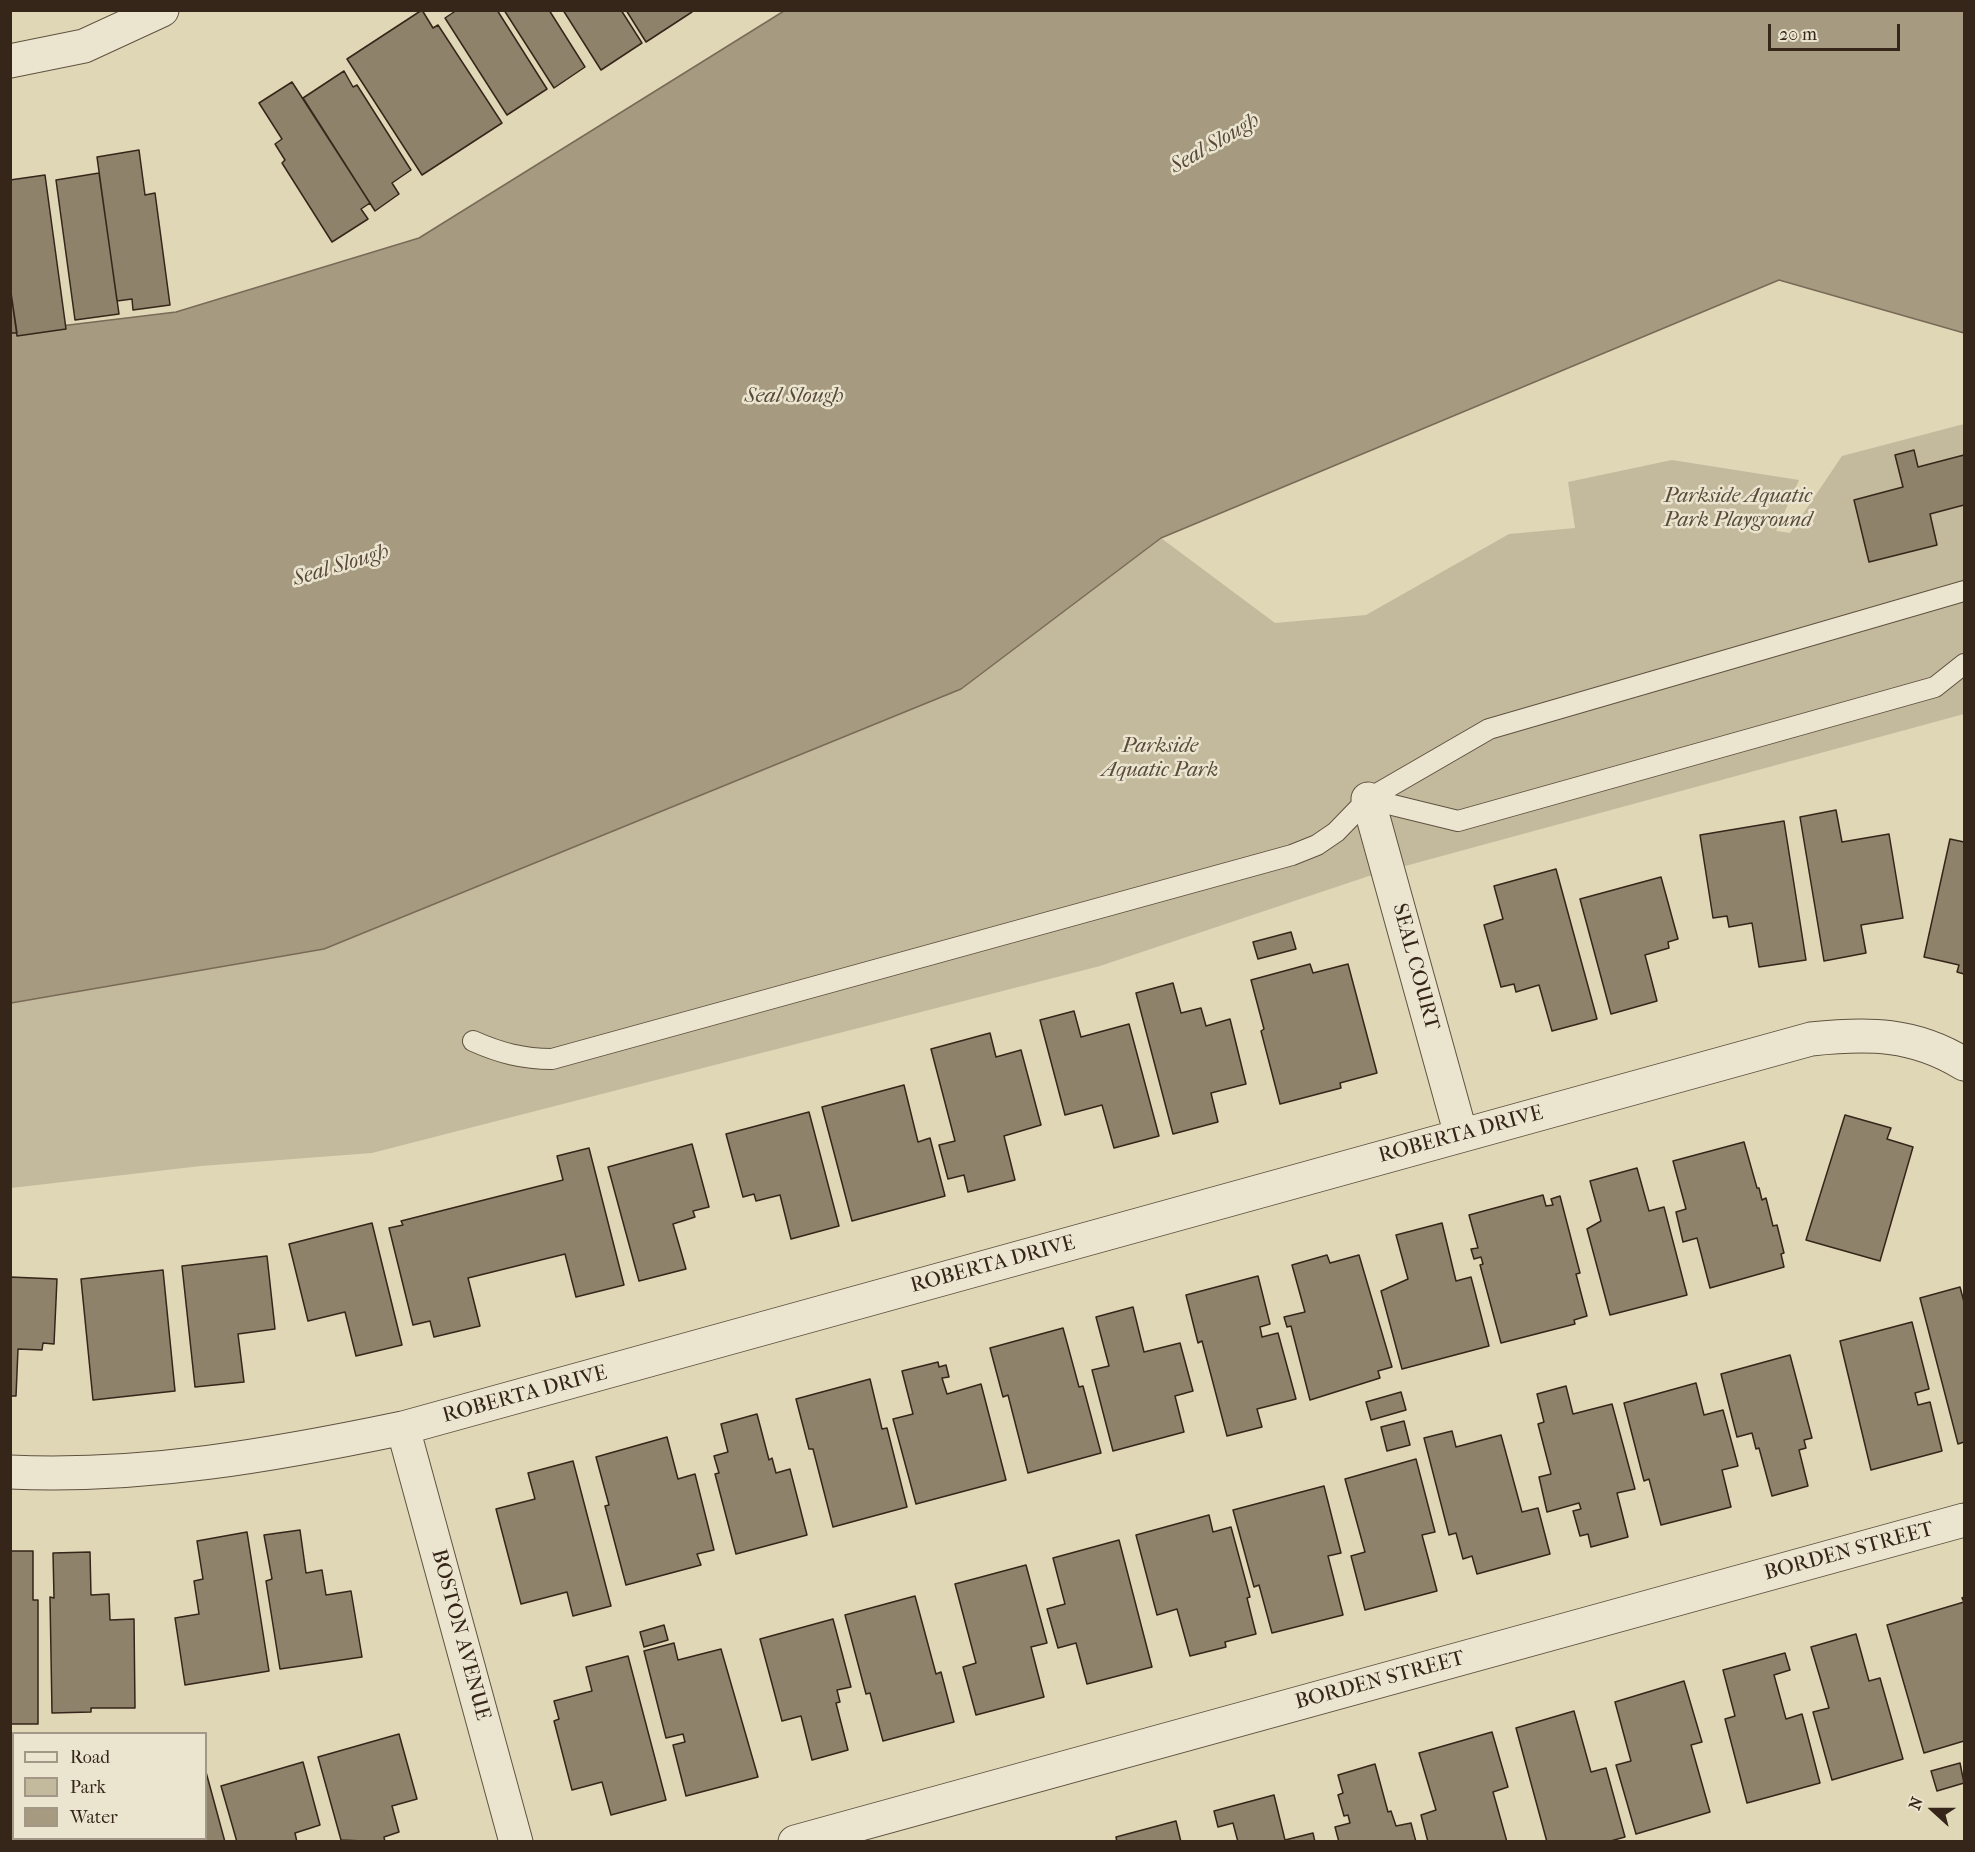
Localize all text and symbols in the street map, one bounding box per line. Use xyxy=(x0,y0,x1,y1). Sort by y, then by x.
scale bar xyxy=(1771,12,1903,50)
text: 20 m xyxy=(1779,24,1817,45)
water label: Seal Slough xyxy=(1166,108,1264,180)
water label: Seal Slough xyxy=(744,384,844,410)
park label: Parkside Aquatic Park Playground xyxy=(1664,484,1812,534)
water label: Seal Slough xyxy=(290,539,392,593)
park label: Parkside Aquatic Park xyxy=(1102,734,1218,784)
street label: SEAL COURT xyxy=(1386,901,1444,1033)
street label: ROBERTA DRIVE xyxy=(1376,1101,1546,1169)
street label: ROBERTA DRIVE xyxy=(908,1231,1078,1299)
street label: ROBERTA DRIVE xyxy=(440,1361,610,1429)
street label: BORDEN STREET xyxy=(1762,1517,1936,1587)
street label: BOSTON AVENUE xyxy=(425,1547,495,1723)
street label: BORDEN STREET xyxy=(1293,1646,1467,1716)
legend xyxy=(12,1732,207,1840)
text: Road xyxy=(70,1747,110,1768)
text: Park xyxy=(70,1777,106,1798)
north arrow xyxy=(1903,1780,1963,1840)
text: N xyxy=(1905,1794,1927,1812)
text: Water xyxy=(70,1807,118,1828)

